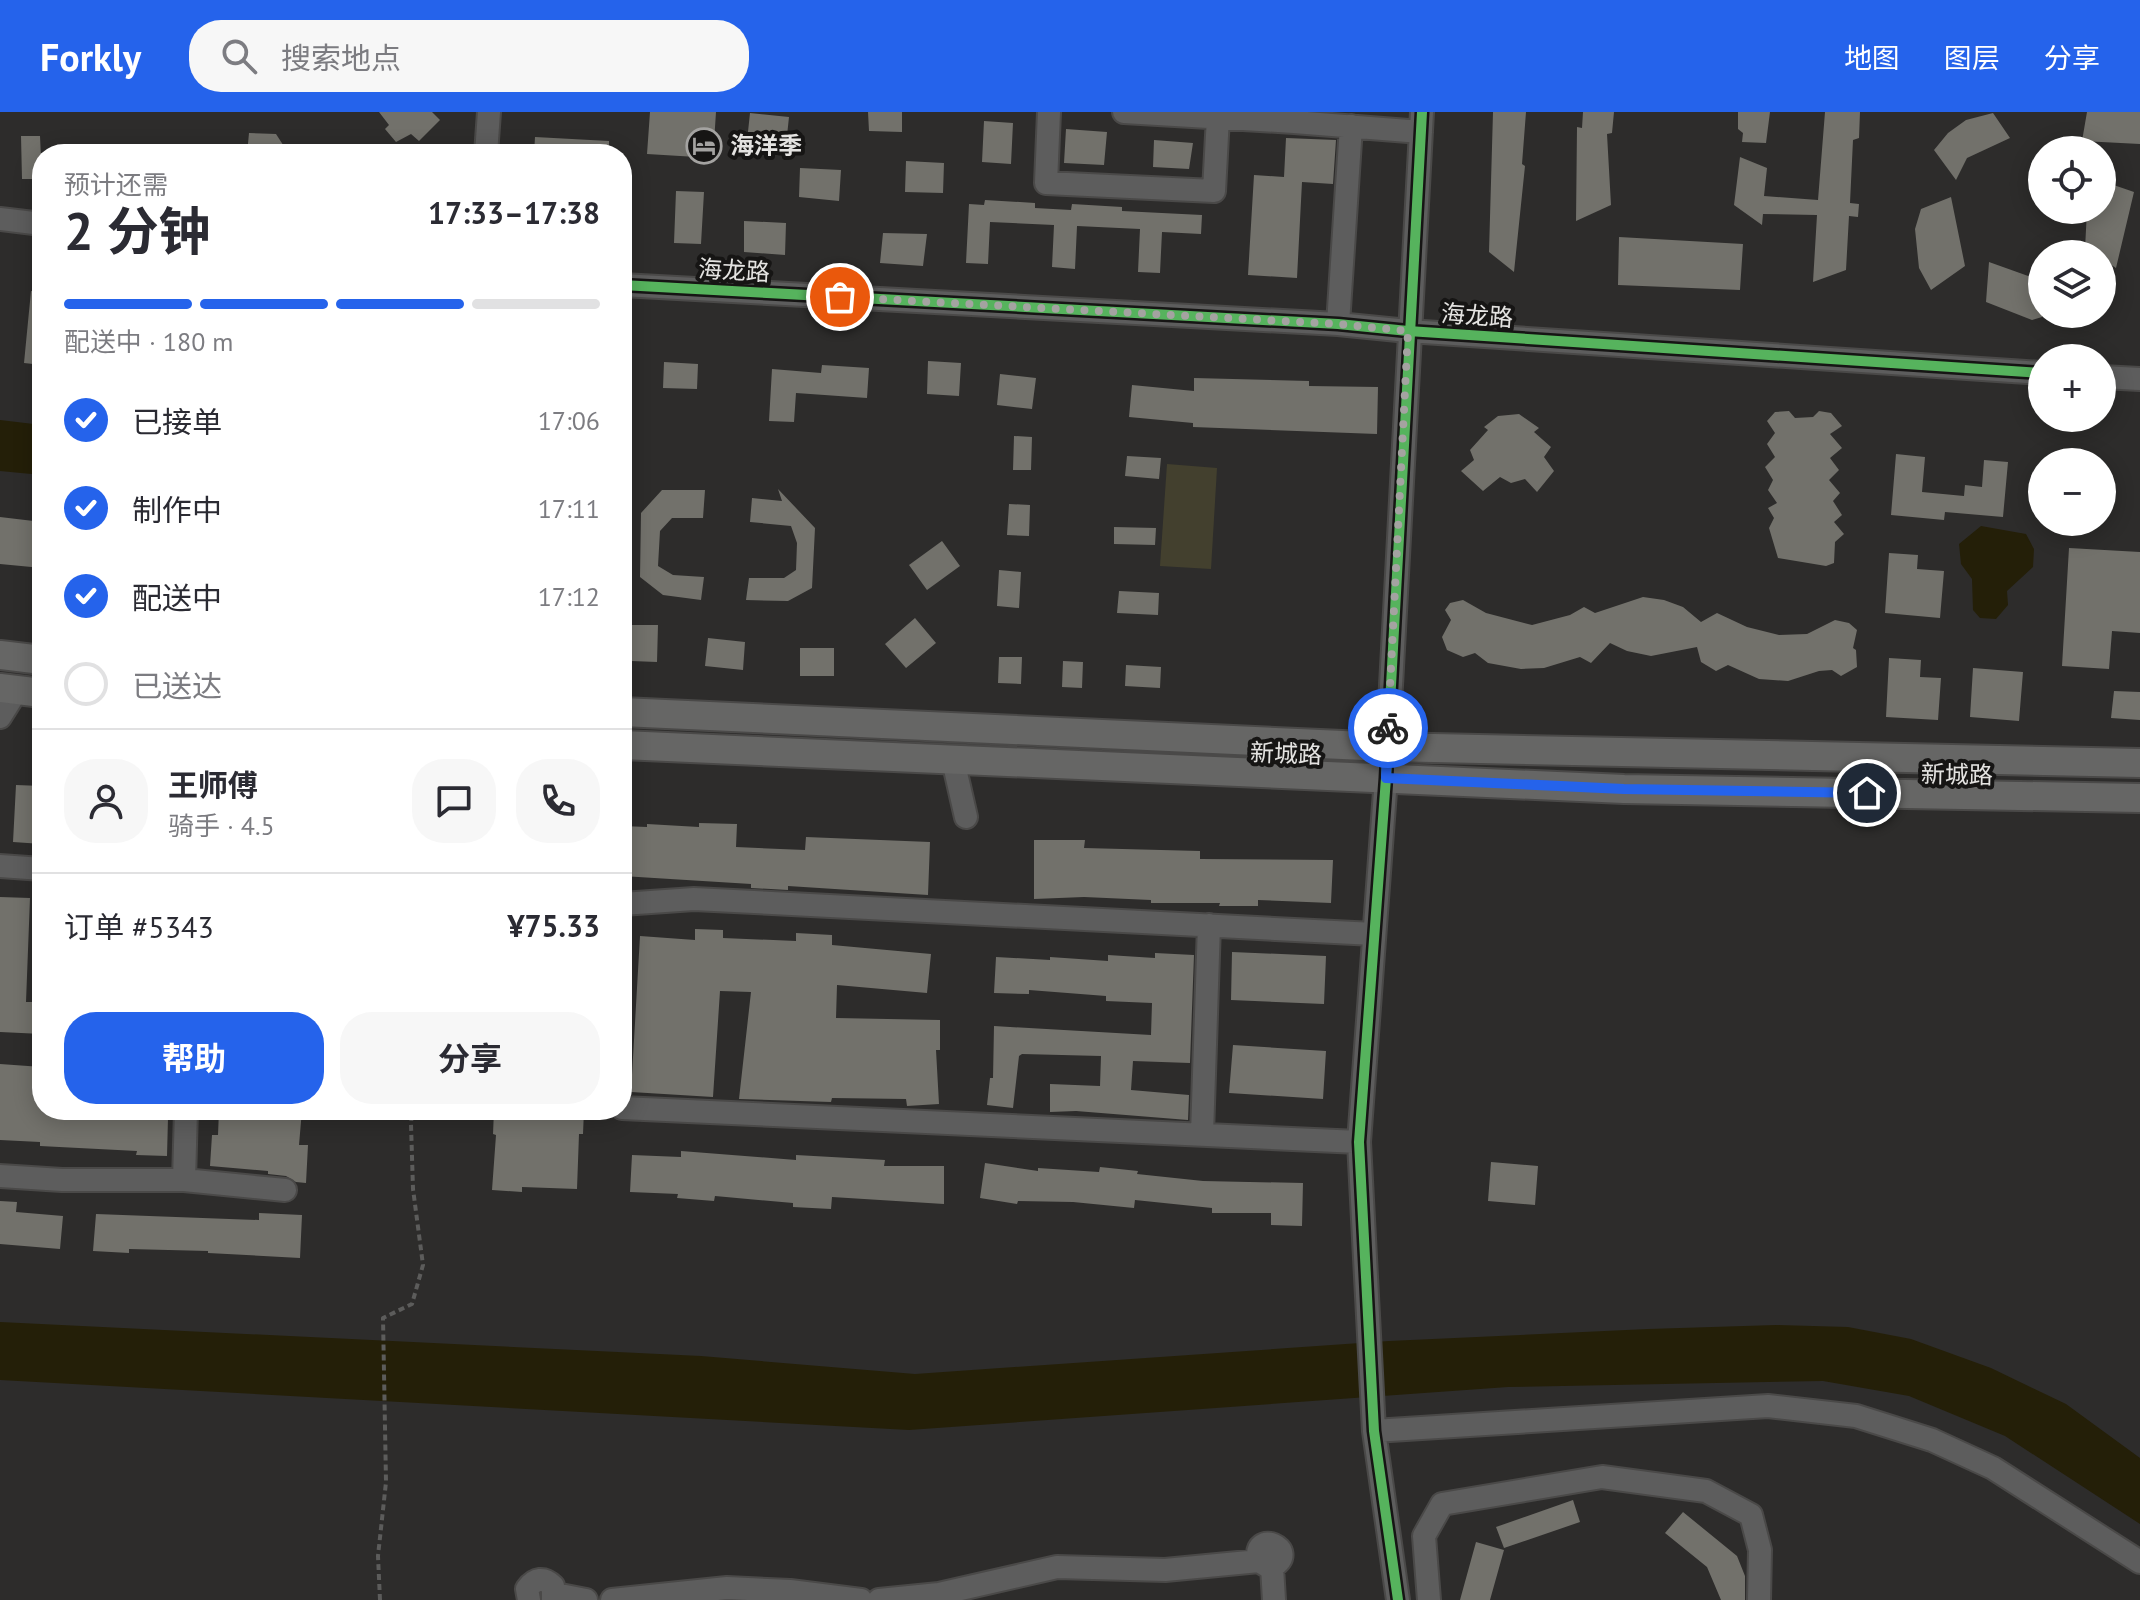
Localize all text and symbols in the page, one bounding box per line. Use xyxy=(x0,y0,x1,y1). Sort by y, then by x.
search box xyxy=(189,20,749,92)
text: Forkly xyxy=(40,32,141,81)
icon: search xyxy=(217,34,261,78)
text: 搜索地点 xyxy=(281,38,401,77)
text: 地图 xyxy=(1844,39,1900,76)
text: 图层 xyxy=(1944,39,2000,76)
text: 分享 xyxy=(2044,39,2100,76)
hotel icon: 海洋季 xyxy=(685,127,723,165)
place label: 海洋季 xyxy=(730,130,802,161)
map controls xyxy=(2028,136,2116,536)
button: locate xyxy=(2028,136,2116,224)
text: 预计还需 xyxy=(64,168,168,201)
text: 17:33–17:38 xyxy=(428,193,600,232)
text: 2 分钟 xyxy=(64,197,211,264)
button: layers xyxy=(2028,240,2116,328)
street label: 海龙路 xyxy=(697,253,771,288)
pin xyxy=(806,263,874,331)
icon: bag xyxy=(818,275,862,319)
street label: 海龙路 xyxy=(1440,298,1514,333)
text: 配送中 · 180 m xyxy=(64,325,233,358)
button: + xyxy=(2028,344,2116,432)
icon: check xyxy=(64,398,108,442)
text: 已接单 xyxy=(132,402,222,441)
text: 17:06 xyxy=(538,404,600,437)
button: − xyxy=(2028,448,2116,536)
icon: check xyxy=(64,486,108,530)
text: 制作中 xyxy=(132,490,222,529)
text: 17:11 xyxy=(538,492,600,525)
icon: check xyxy=(64,574,108,618)
text: 配送中 xyxy=(132,578,222,617)
text: 17:12 xyxy=(538,580,600,613)
text: 已送达 xyxy=(132,666,222,705)
courier xyxy=(1348,688,1428,768)
icon: bike xyxy=(1366,706,1410,750)
street label: 新城路 xyxy=(1249,737,1323,770)
street label: 新城路 xyxy=(1921,758,1993,791)
button: person xyxy=(64,759,148,843)
button: chat xyxy=(412,759,496,843)
button: phone xyxy=(516,759,600,843)
pin xyxy=(1833,759,1901,827)
text: 王师傅 xyxy=(168,765,258,804)
icon: home xyxy=(1845,771,1889,815)
text: 骑手 · 4.5 xyxy=(168,809,275,842)
text: ¥75.33 xyxy=(508,906,600,945)
text: 订单 #5343 xyxy=(64,907,214,946)
button: 帮助 xyxy=(64,1012,324,1104)
button: 分享 xyxy=(340,1012,600,1104)

